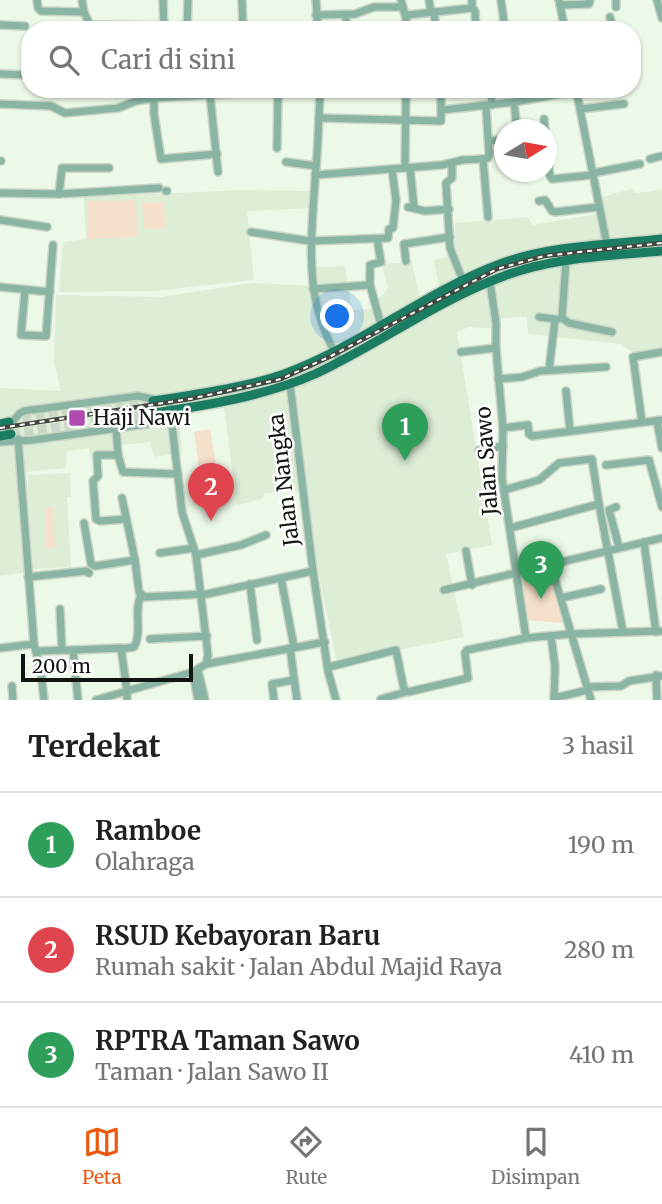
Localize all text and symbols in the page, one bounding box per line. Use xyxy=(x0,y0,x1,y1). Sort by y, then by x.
search box xyxy=(21,21,641,98)
icon: search xyxy=(45,41,83,79)
text: Cari di sini xyxy=(101,43,235,76)
north arrow xyxy=(494,119,557,182)
your location xyxy=(320,299,354,333)
pin: 1 xyxy=(382,403,428,461)
place label: Haji Nawi xyxy=(93,404,191,431)
street label: Jalan Sawo xyxy=(469,406,504,517)
marker: Haji Nawi xyxy=(67,408,87,428)
street label: Jalan Nangka xyxy=(262,412,305,549)
pin: 2 xyxy=(188,463,234,521)
pin: 3 xyxy=(518,541,564,599)
scale bar xyxy=(21,651,192,683)
text: 200 m xyxy=(32,654,91,678)
text: Terdekat xyxy=(28,727,161,765)
text: 3 hasil xyxy=(562,731,634,760)
text: Ramboe xyxy=(95,814,201,847)
text: 1 xyxy=(46,830,56,859)
text: 190 m xyxy=(568,830,634,859)
text: Olahraga xyxy=(95,847,195,876)
text: RSUD Kebayoran Baru xyxy=(95,919,380,952)
text: 2 xyxy=(44,935,58,964)
text: 280 m xyxy=(564,935,634,964)
text: Rumah sakit · Jalan Abdul Majid Raya xyxy=(95,952,502,981)
text: RPTRA Taman Sawo xyxy=(95,1024,360,1057)
text: 3 xyxy=(44,1040,58,1069)
text: 410 m xyxy=(569,1040,634,1069)
text: Taman · Jalan Sawo II xyxy=(95,1057,329,1086)
tab: Peta xyxy=(82,1123,122,1189)
tab: Rute xyxy=(286,1123,327,1189)
tab: Disimpan xyxy=(491,1123,580,1189)

